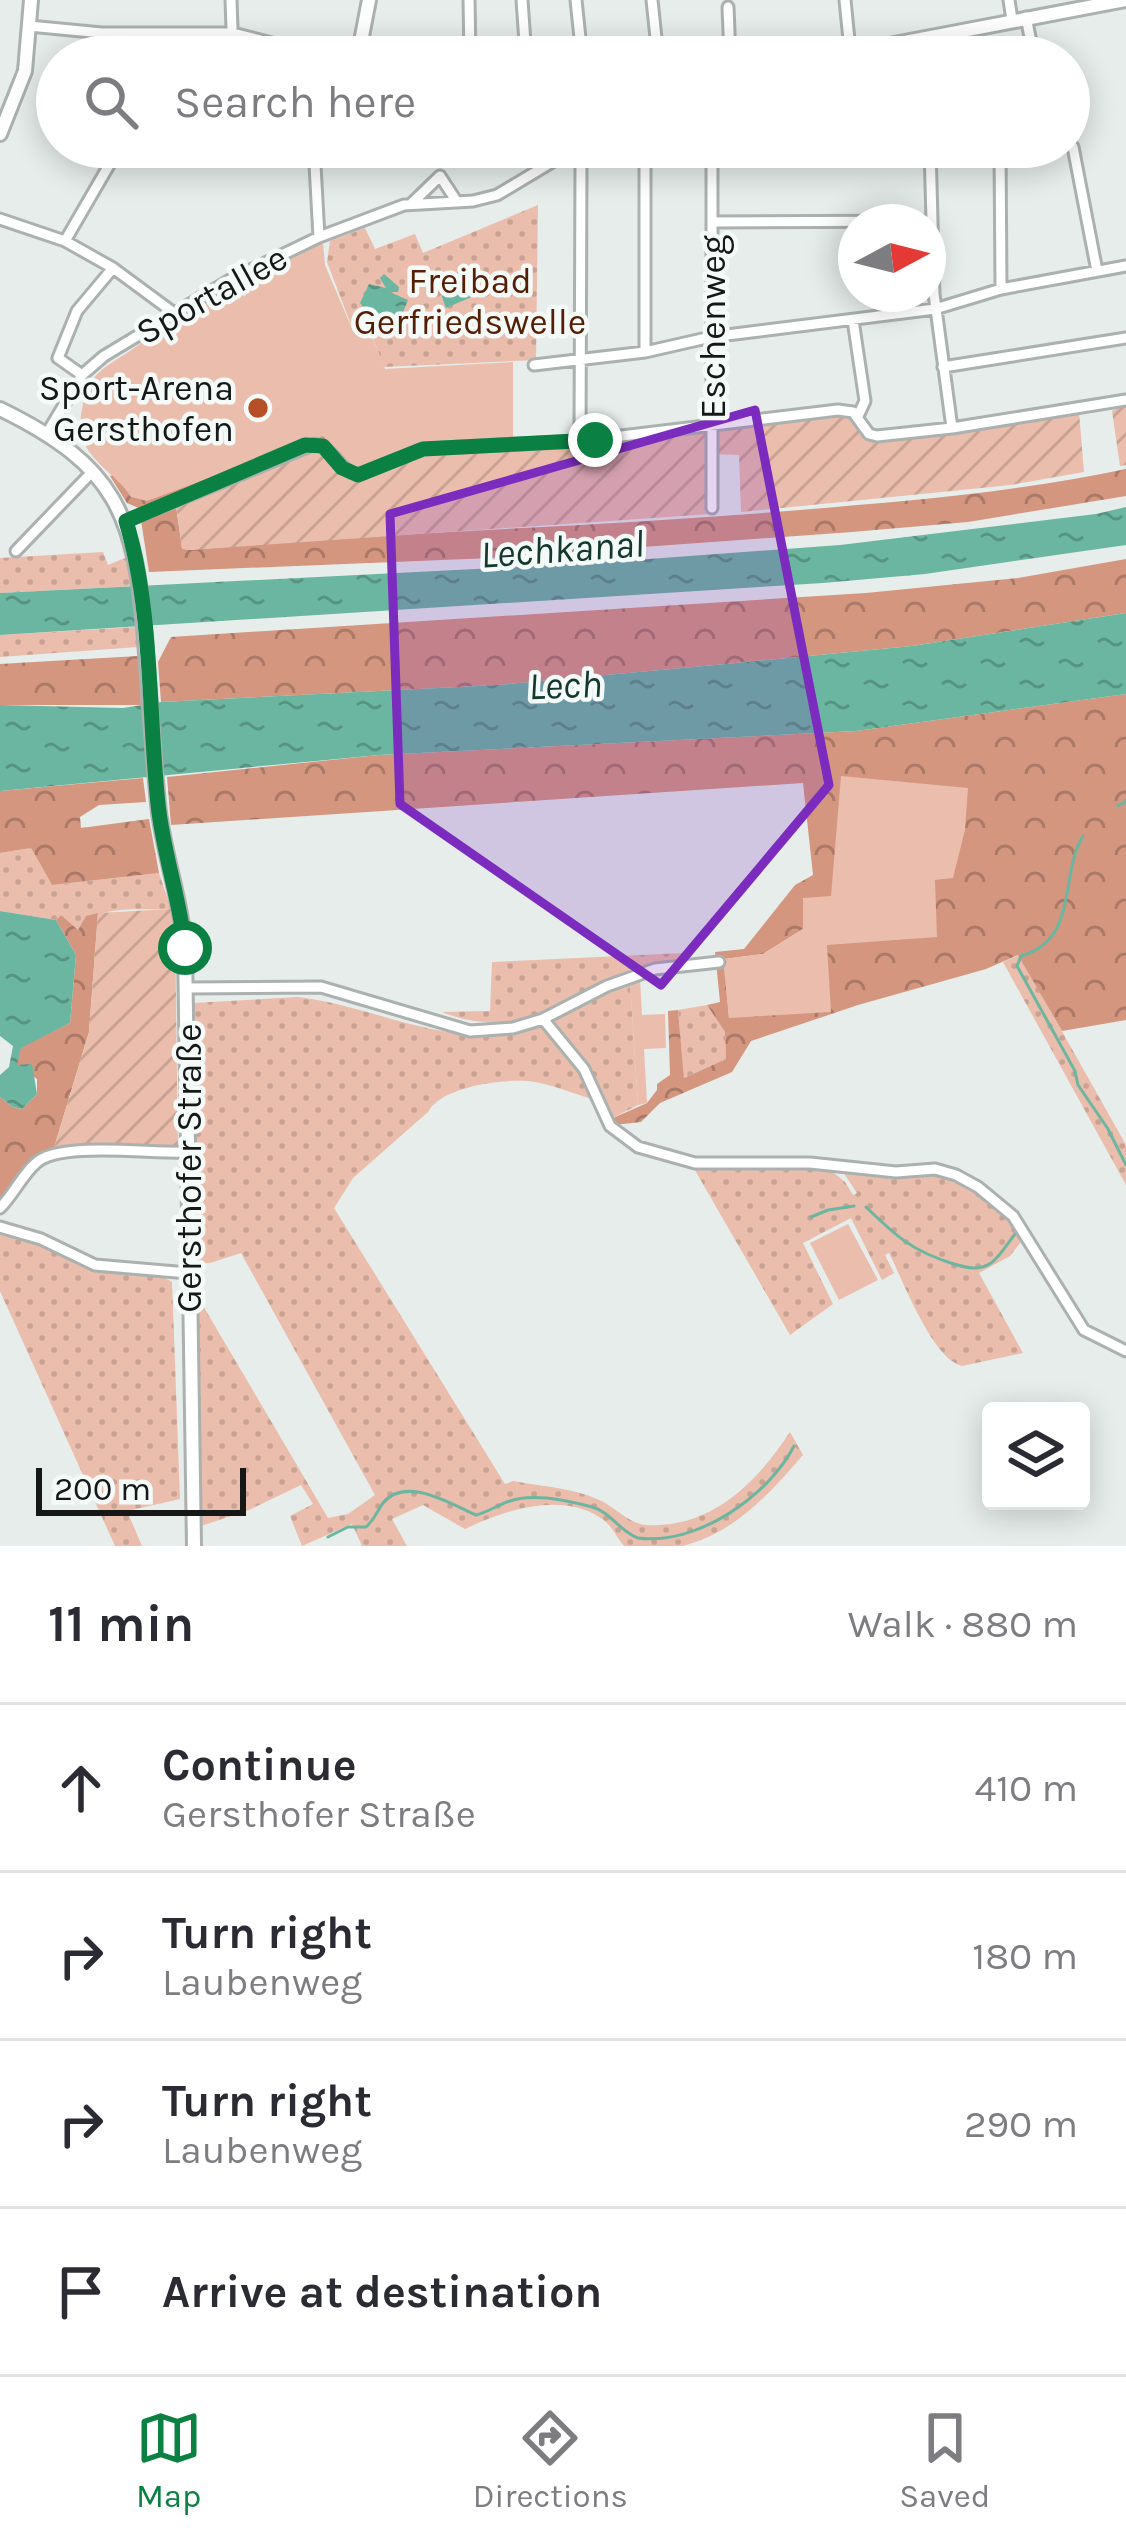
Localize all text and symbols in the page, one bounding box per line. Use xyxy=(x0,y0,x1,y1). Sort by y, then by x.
search box xyxy=(36,36,1090,168)
icon: search xyxy=(78,69,144,135)
text: Search here xyxy=(174,76,416,128)
north arrow xyxy=(838,204,946,312)
street label: Eschenweg xyxy=(692,235,734,419)
street label: Sportallee xyxy=(129,236,294,353)
park label: Freibad Gerfriedswelle xyxy=(354,260,586,343)
place label: Sport-Arena Gersthofen xyxy=(39,367,234,450)
marker: Sport-Arena Gersthofen xyxy=(245,395,271,421)
route end xyxy=(568,413,622,467)
water label: Lechkanal xyxy=(479,520,645,578)
water label: Lech xyxy=(527,661,603,709)
route start xyxy=(158,921,212,975)
street label: Gersthofer Straße xyxy=(168,1023,210,1313)
map controls xyxy=(982,1402,1090,1510)
button: layers xyxy=(982,1402,1090,1510)
scale bar xyxy=(36,1462,246,1515)
text: 200 m xyxy=(54,1470,151,1508)
text: 11 min xyxy=(48,1594,194,1654)
text: Walk · 880 m xyxy=(848,1601,1078,1647)
text: Continue xyxy=(162,1739,357,1791)
icon: ahead xyxy=(48,1755,114,1821)
text: 410 m xyxy=(974,1765,1078,1811)
text: Gersthofer Straße xyxy=(162,1791,476,1837)
text: Turn right xyxy=(162,1907,372,1959)
icon: right xyxy=(48,1923,114,1989)
text: 180 m xyxy=(972,1933,1078,1979)
text: Laubenweg xyxy=(162,1959,362,2005)
text: Turn right xyxy=(162,2075,372,2127)
icon: right xyxy=(48,2091,114,2157)
text: 290 m xyxy=(964,2101,1078,2147)
text: Laubenweg xyxy=(162,2127,362,2173)
icon: arrive xyxy=(48,2259,114,2325)
text: Arrive at destination xyxy=(162,2266,602,2318)
tab: Map xyxy=(136,2405,202,2515)
tab: Directions xyxy=(473,2405,628,2515)
tab: Saved xyxy=(899,2405,990,2515)

